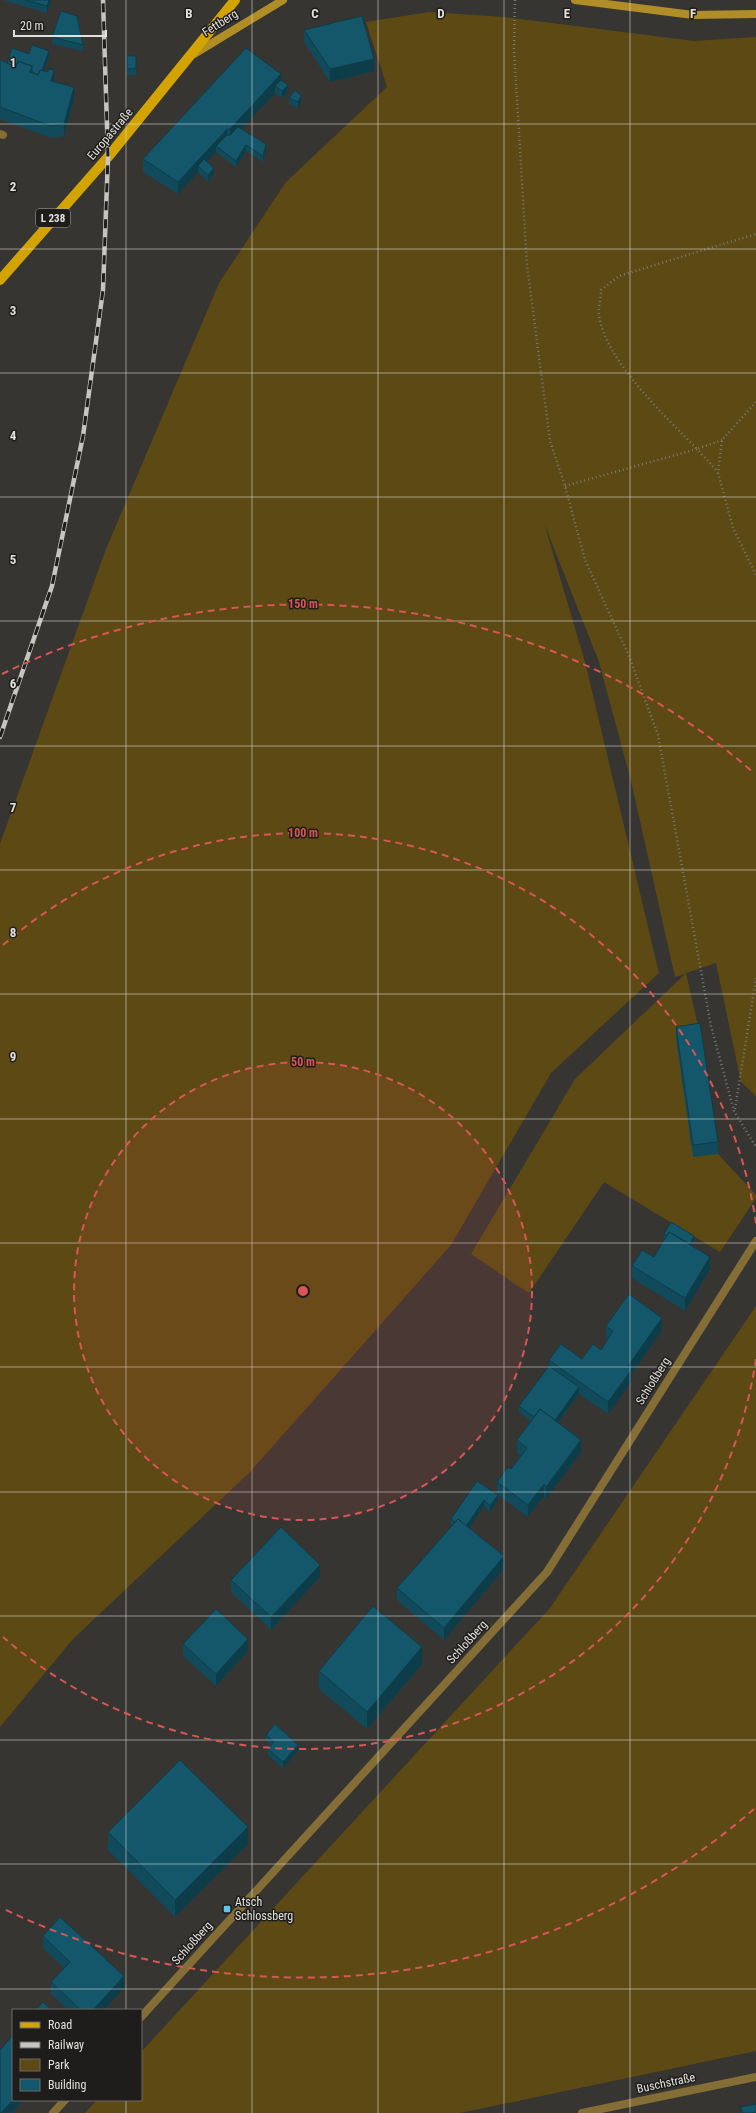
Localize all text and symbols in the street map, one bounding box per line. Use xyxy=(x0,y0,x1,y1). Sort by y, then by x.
text: B xyxy=(185,6,193,21)
text: C xyxy=(311,6,319,21)
text: D xyxy=(437,6,445,21)
text: E xyxy=(564,6,571,21)
text: F xyxy=(690,6,696,21)
street label: Fettberg xyxy=(200,7,240,39)
scale bar xyxy=(14,12,106,38)
text: 20 m xyxy=(20,19,44,33)
text: 1 xyxy=(10,55,16,70)
street label: Europastraße xyxy=(84,105,136,163)
text: 2 xyxy=(10,179,17,194)
road number: L 238 xyxy=(36,209,70,227)
text: 3 xyxy=(10,303,16,318)
text: 4 xyxy=(10,428,17,443)
text: 5 xyxy=(10,552,17,567)
text: 150 m xyxy=(288,597,318,611)
text: 6 xyxy=(10,676,17,691)
text: 7 xyxy=(10,800,17,815)
text: 100 m xyxy=(288,826,318,840)
text: 8 xyxy=(10,925,16,940)
text: 9 xyxy=(10,1049,16,1064)
text: 50 m xyxy=(291,1055,315,1069)
centre of rings xyxy=(296,1284,310,1298)
street label: Schloßberg xyxy=(633,1354,673,1407)
street label: Schloßberg xyxy=(444,1617,490,1667)
place label: Atsch Schlossberg xyxy=(235,1895,293,1923)
marker: Atsch Schlossberg xyxy=(222,1904,232,1914)
street label: Schloßberg xyxy=(169,1918,215,1968)
legend xyxy=(12,2009,142,2101)
text: Road xyxy=(48,2018,72,2032)
text: Railway xyxy=(48,2038,84,2052)
text: Park xyxy=(48,2058,70,2072)
street label: Buschstraße xyxy=(636,2070,697,2096)
text: Building xyxy=(48,2078,86,2092)

